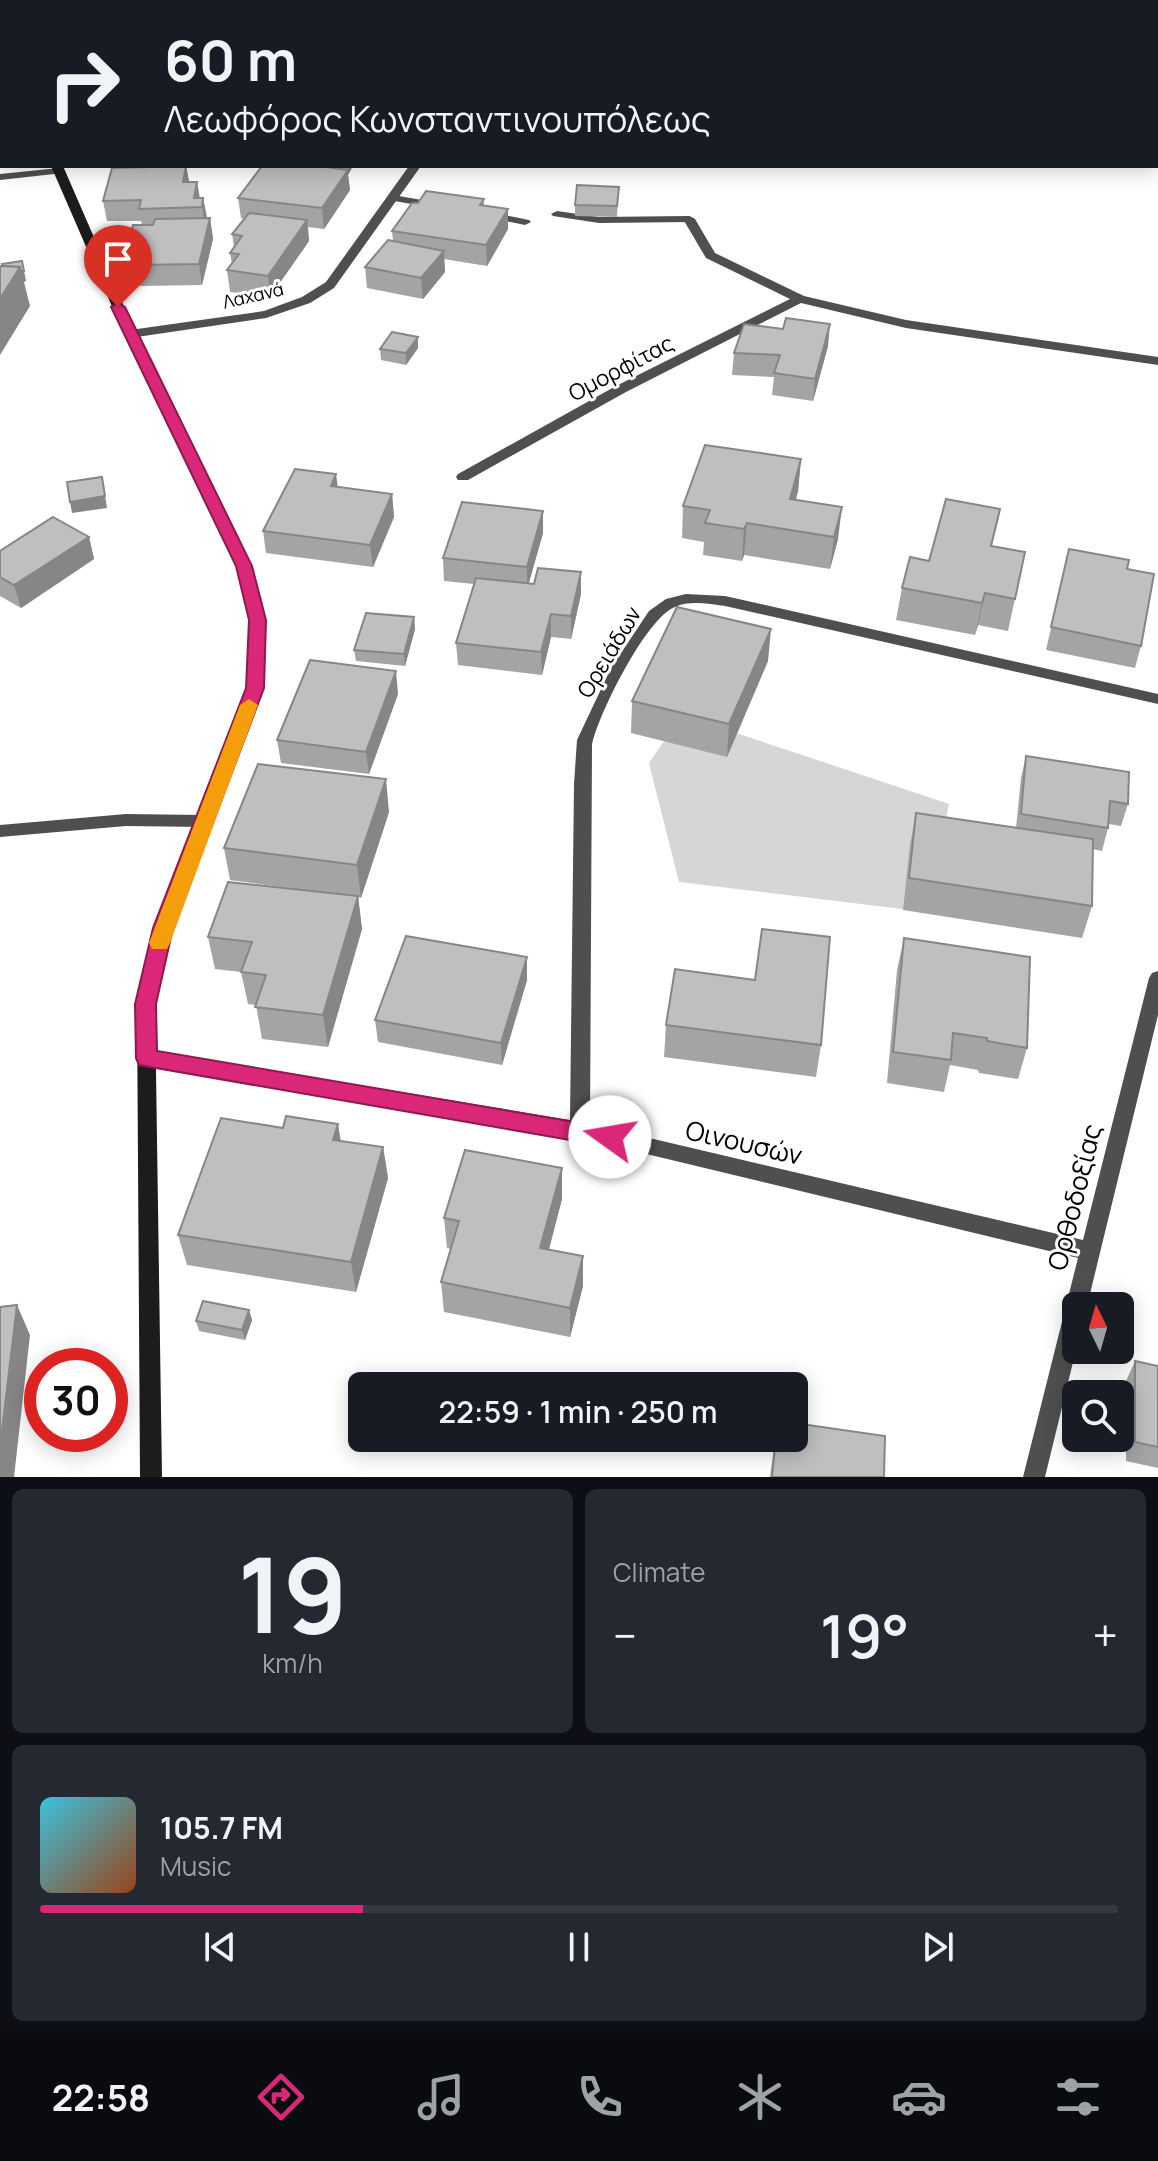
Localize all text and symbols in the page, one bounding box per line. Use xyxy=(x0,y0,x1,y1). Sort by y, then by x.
text: 60 m xyxy=(164,21,297,98)
icon: right xyxy=(32,32,136,136)
text: Λεωφόρος Κωνσταντινουπόλεως xyxy=(164,94,711,143)
pin xyxy=(84,225,152,307)
icon: arrive xyxy=(96,237,140,281)
street label: Λαχανά xyxy=(220,276,286,314)
street label: Ομορφίτας xyxy=(563,328,679,408)
street label: Ορειάδων xyxy=(570,601,648,703)
position arrow xyxy=(568,1095,652,1179)
street label: Οινουσών xyxy=(682,1111,806,1173)
street label: Ορθοδοξίας xyxy=(1038,1120,1110,1274)
north arrow xyxy=(1062,1292,1134,1364)
map controls xyxy=(1062,1292,1134,1452)
speed limit sign: 30 xyxy=(24,1348,128,1452)
button: search xyxy=(1062,1380,1134,1452)
text: 22:59 · 1 min · 250 m xyxy=(439,1391,717,1432)
text: 19 xyxy=(237,1522,348,1664)
text: Climate xyxy=(613,1554,705,1590)
text: 19° xyxy=(820,1594,910,1676)
text: − xyxy=(613,1605,637,1665)
text: + xyxy=(1093,1605,1118,1665)
text: km/h xyxy=(262,1645,323,1681)
text: 105.7 FM xyxy=(160,1807,283,1848)
text: Music xyxy=(160,1848,231,1884)
icon: previous xyxy=(198,1925,242,1969)
icon: pause xyxy=(557,1925,601,1969)
icon: next xyxy=(916,1925,960,1969)
icon: directions xyxy=(253,2069,309,2125)
icon: music xyxy=(413,2069,469,2125)
icon: phone xyxy=(572,2069,628,2125)
icon: climate xyxy=(732,2069,788,2125)
icon: car xyxy=(891,2069,947,2125)
icon: filters xyxy=(1050,2069,1106,2125)
text: 22:58 xyxy=(52,2073,150,2122)

